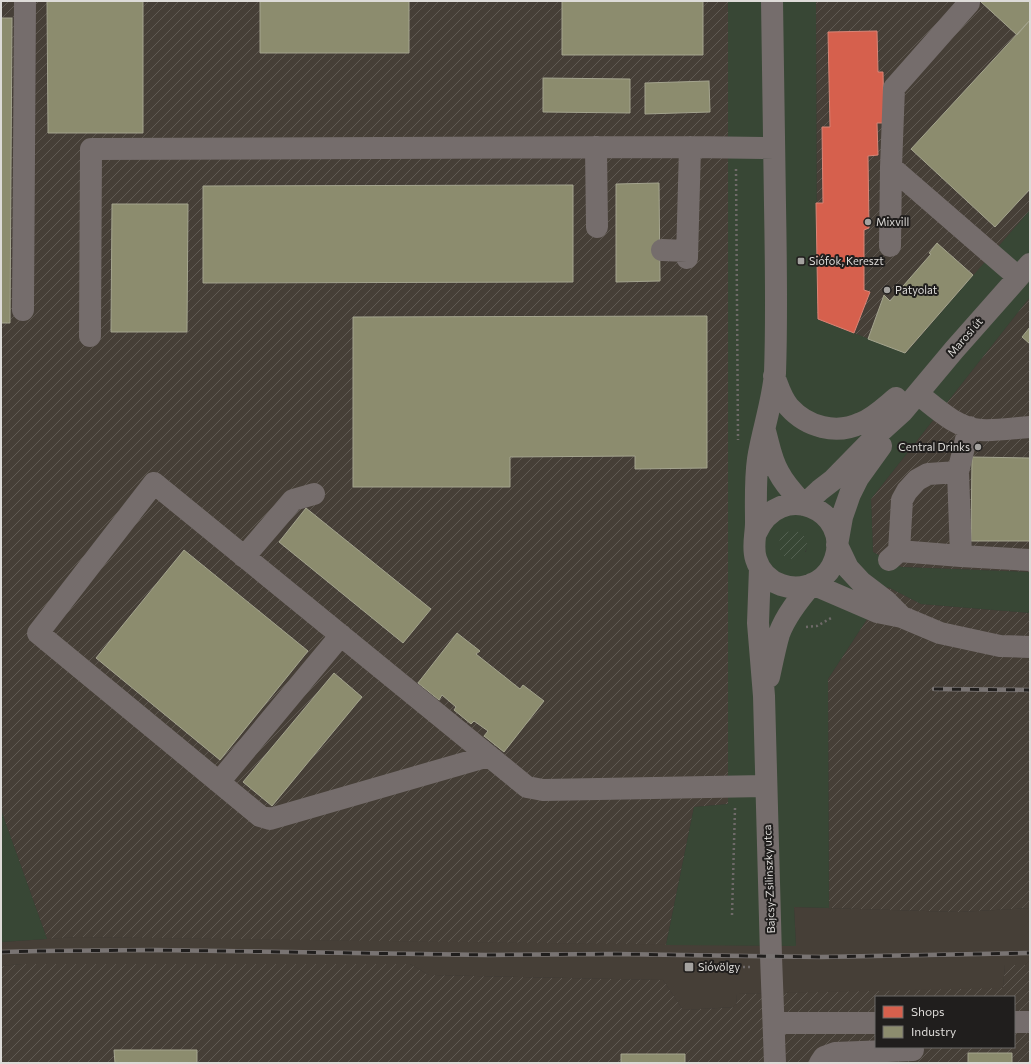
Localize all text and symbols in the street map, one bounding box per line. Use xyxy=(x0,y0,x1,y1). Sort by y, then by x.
place label: Mixvill xyxy=(876,215,909,228)
marker: Mixvill xyxy=(863,217,873,227)
place label: Siófok, Kereszt xyxy=(809,254,884,267)
marker: Siófok, Kereszt xyxy=(796,256,806,266)
place label: Patyolat xyxy=(895,283,938,296)
marker: Patyolat xyxy=(882,285,892,295)
street label: Marosi út xyxy=(944,314,985,359)
place label: Central Drinks xyxy=(898,440,970,453)
marker: Central Drinks xyxy=(973,442,983,452)
street label: Bajcsy-Zsilinszky utca xyxy=(760,824,777,934)
place label: Sióvölgy xyxy=(698,960,740,973)
marker: Sióvölgy xyxy=(683,961,695,973)
legend xyxy=(875,996,1015,1048)
text: Shops xyxy=(911,1004,945,1018)
text: Industry xyxy=(911,1024,956,1038)

